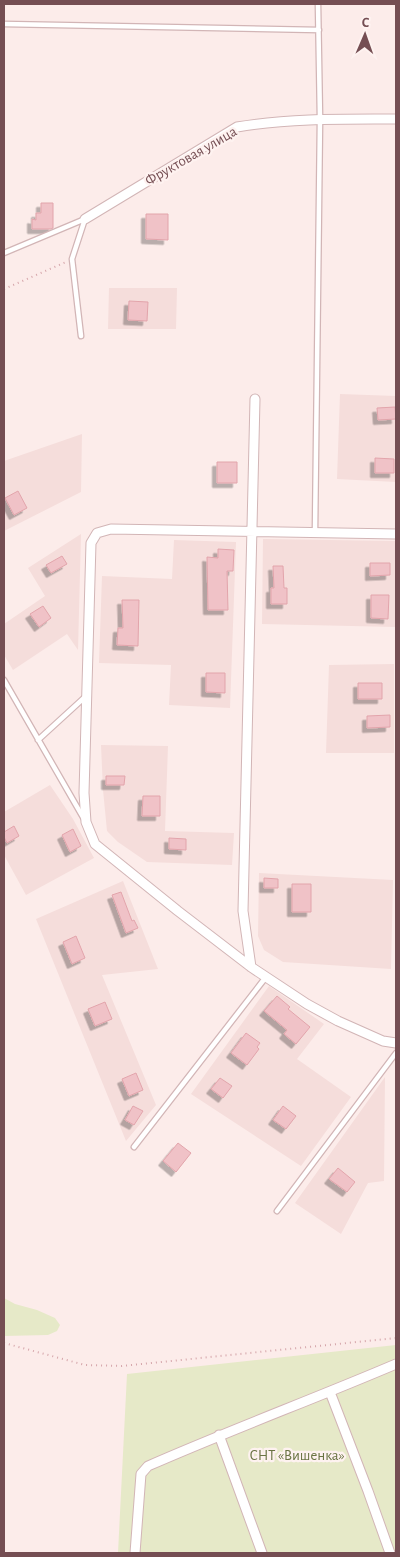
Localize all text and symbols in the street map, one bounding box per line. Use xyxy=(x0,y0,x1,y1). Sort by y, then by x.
north arrow xyxy=(340,10,390,60)
text: С xyxy=(361,16,370,30)
street label: Фруктовая улица xyxy=(143,124,240,188)
park label: СНТ «Вишенка» xyxy=(249,1448,345,1463)

